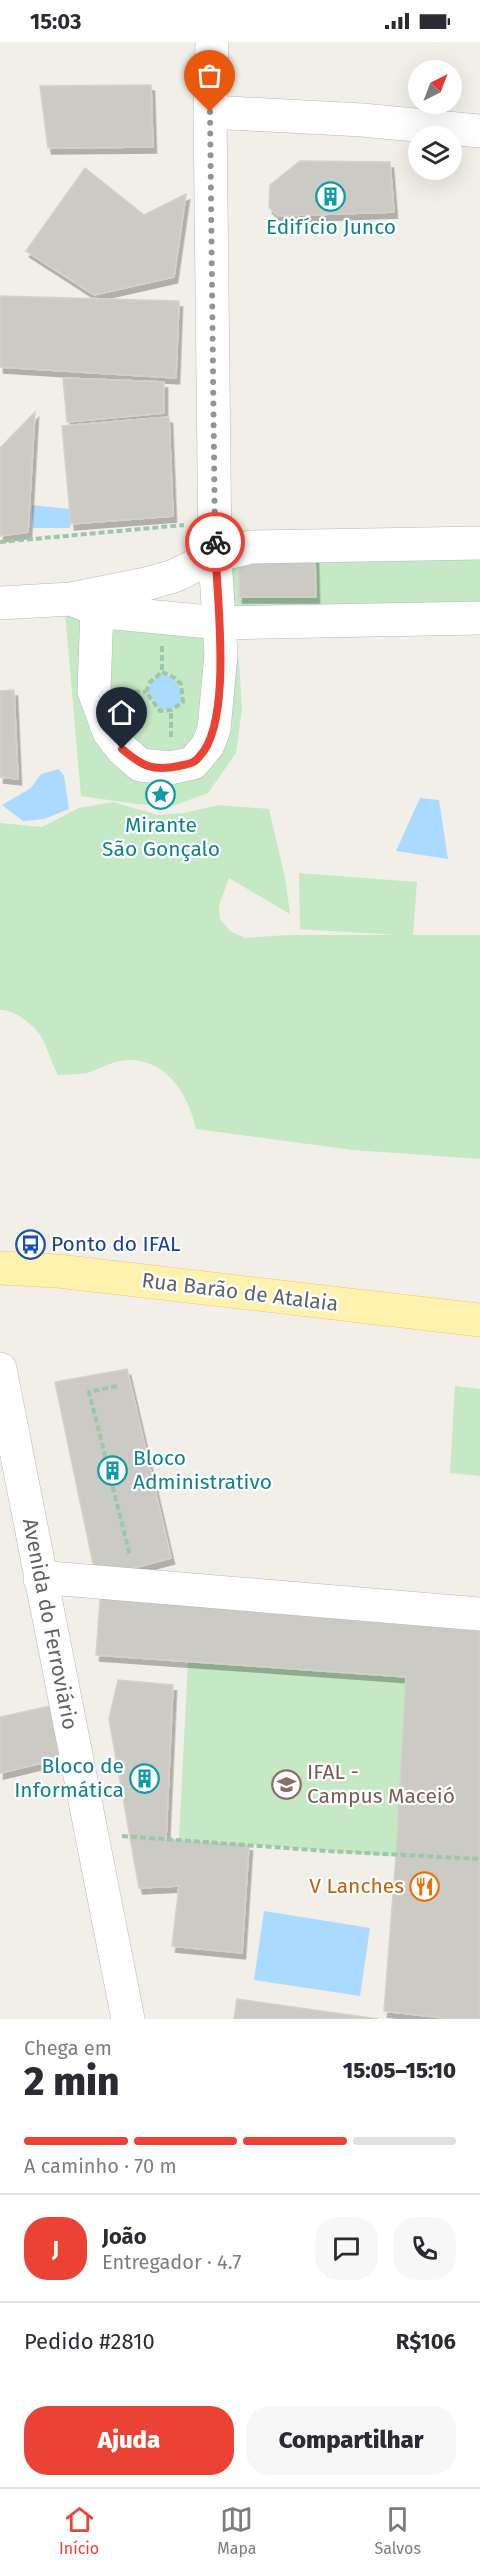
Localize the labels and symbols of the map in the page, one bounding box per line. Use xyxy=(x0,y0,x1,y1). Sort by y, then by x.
pin xyxy=(184,50,235,112)
north arrow xyxy=(408,60,462,114)
building icon: Edifício Junco xyxy=(315,180,347,212)
place label: Edifício Junco xyxy=(266,214,396,240)
courier xyxy=(185,512,245,572)
pin xyxy=(96,687,147,749)
place icon: Mirante São Gonçalo xyxy=(145,778,177,810)
place label: Mirante São Gonçalo xyxy=(102,812,220,862)
bus stop icon: Ponto do IFAL xyxy=(14,1228,46,1260)
place label: Ponto do IFAL xyxy=(51,1231,181,1257)
street label: Rua Barão de Atalaia xyxy=(140,1267,340,1317)
place label: Bloco Administrativo xyxy=(133,1445,272,1495)
building icon: Bloco Administrativo xyxy=(96,1454,128,1486)
street label: Avenida do Ferroviário xyxy=(17,1516,83,1732)
place label: Bloco de Informática xyxy=(14,1753,124,1803)
place label: IFAL - Campus Maceió xyxy=(307,1759,455,1809)
building icon: Bloco de Informática xyxy=(129,1762,161,1794)
school or university icon: IFAL - Campus Maceió xyxy=(270,1768,302,1800)
restaurant icon: V Lanches xyxy=(409,1870,441,1902)
place label: V Lanches xyxy=(309,1873,404,1899)

